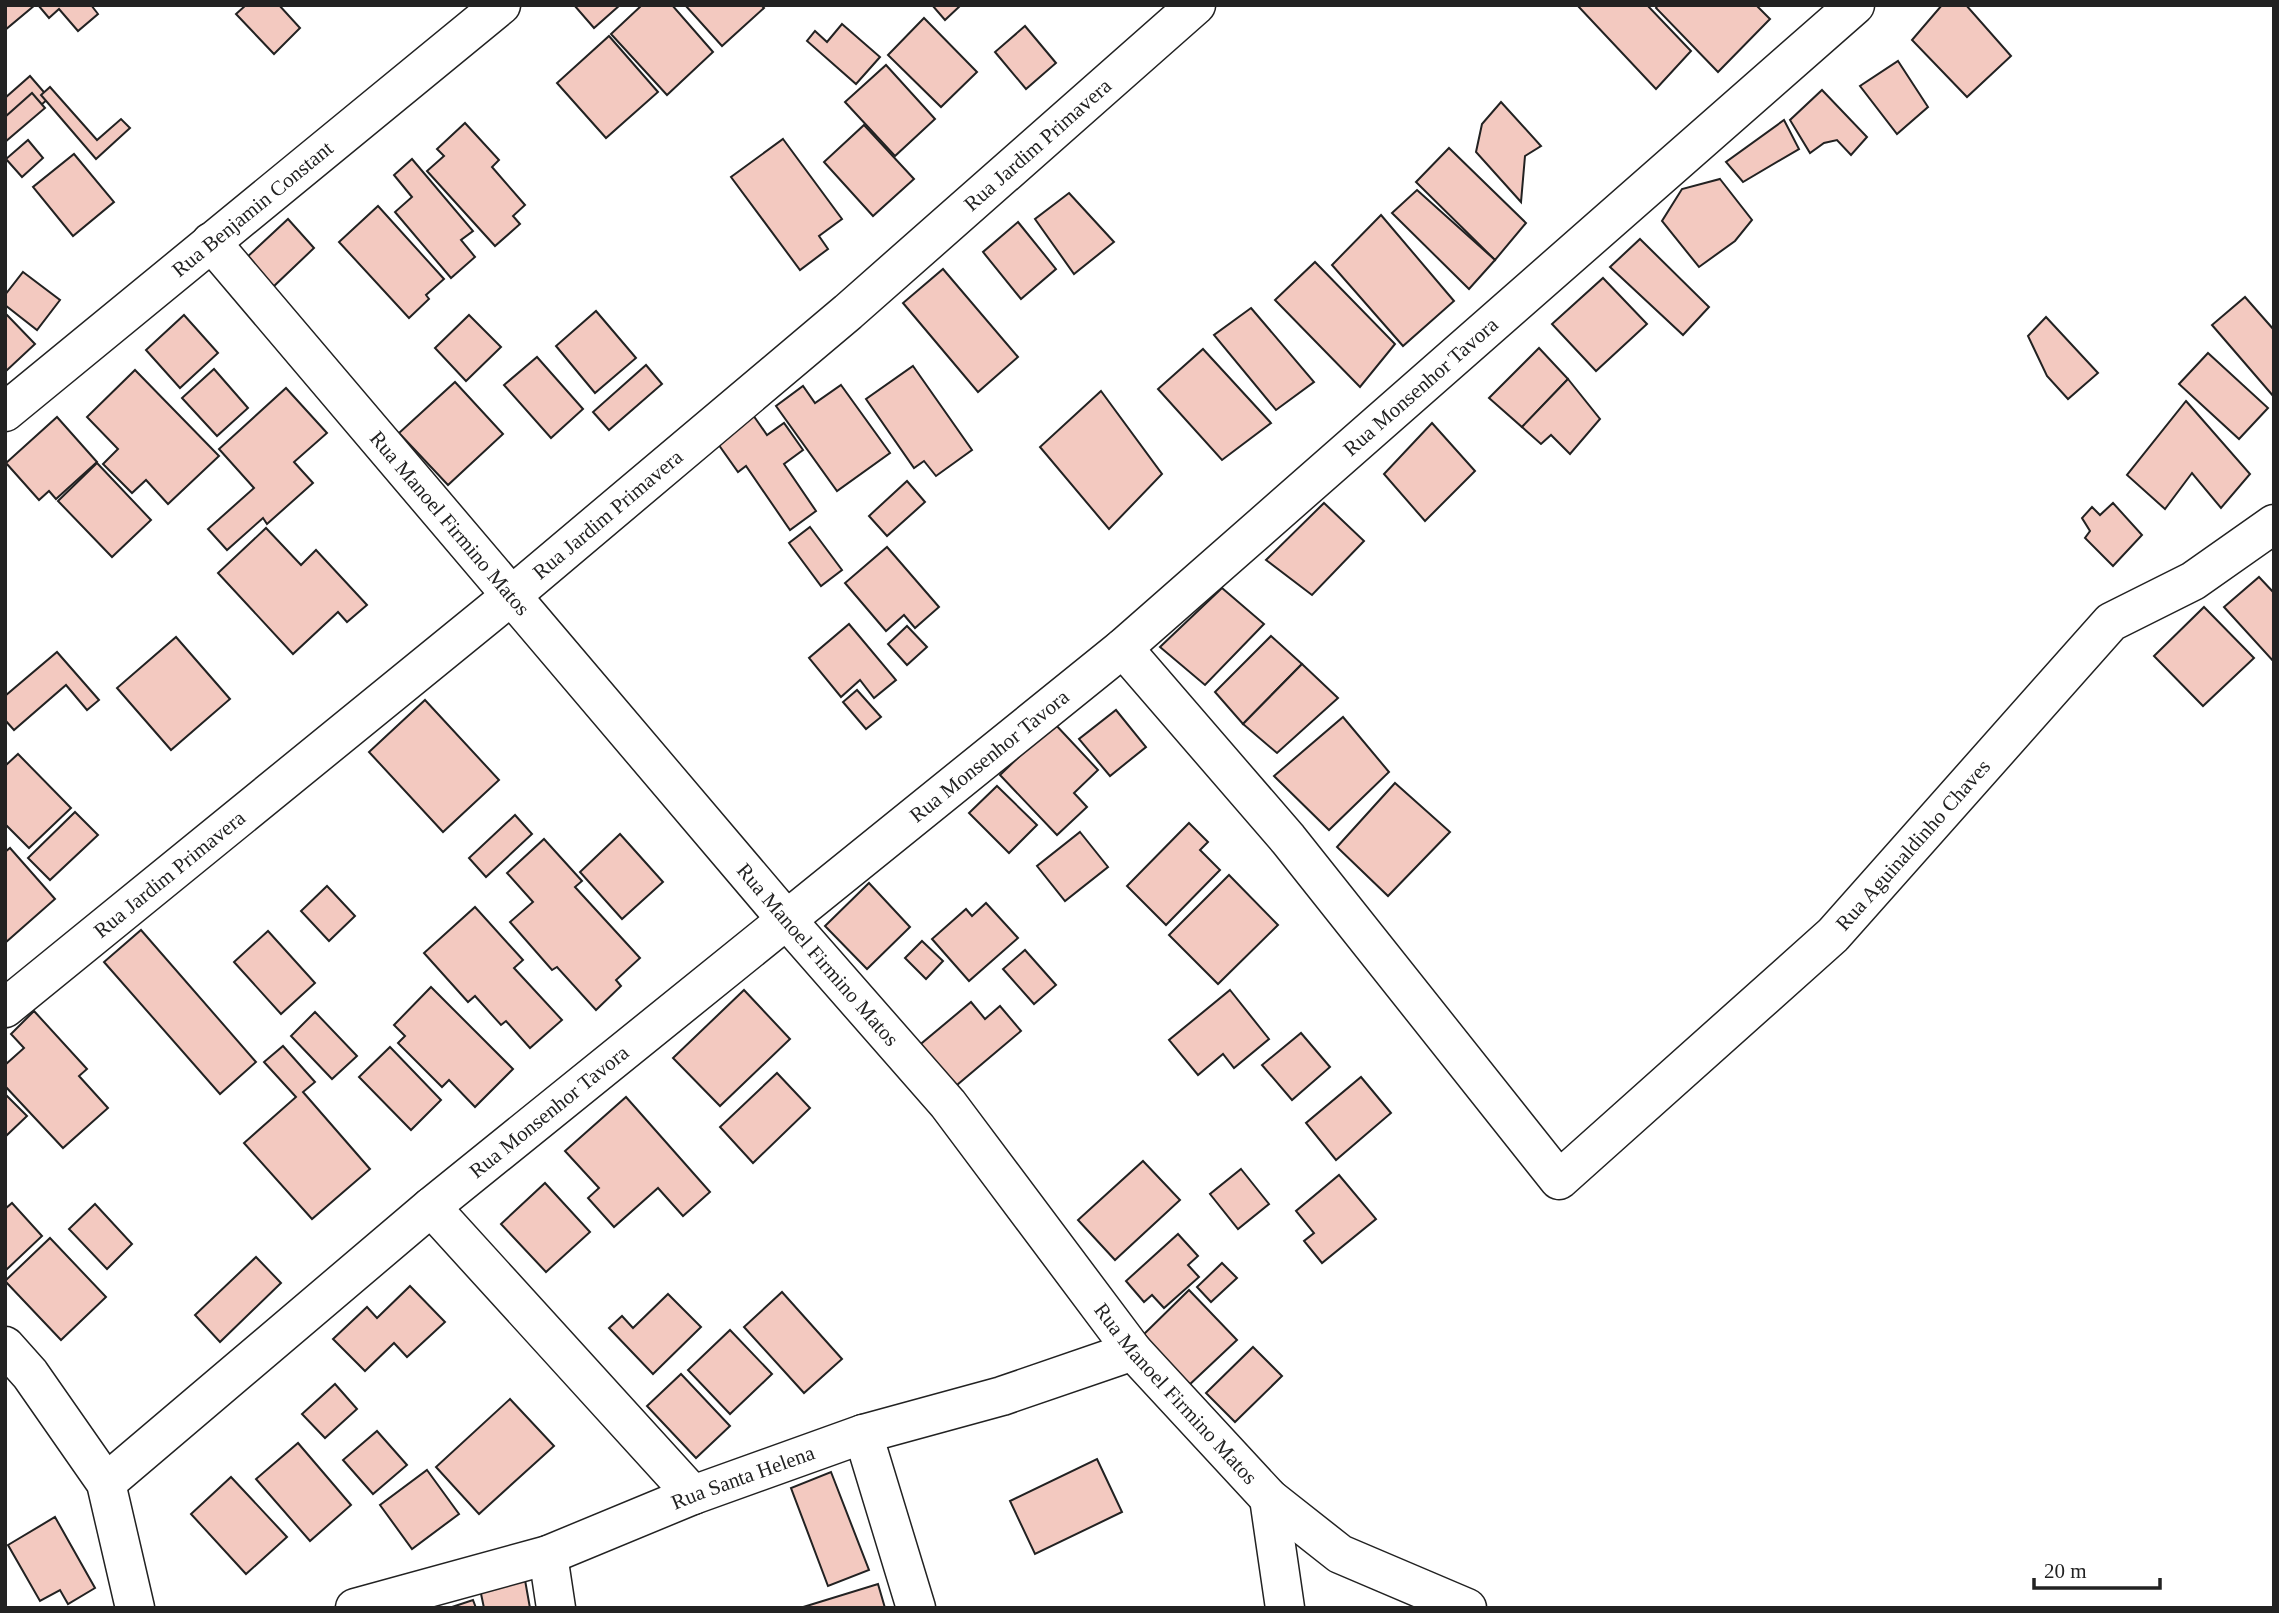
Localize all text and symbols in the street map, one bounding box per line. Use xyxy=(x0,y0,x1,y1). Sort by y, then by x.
street label: Rua Jardim Primavera xyxy=(959,73,1116,216)
street label: Rua Benjamin Constant xyxy=(167,136,338,282)
street label: Rua Monsenhor Tavora xyxy=(1338,312,1503,461)
street label: Rua Manoel Firmino Matos xyxy=(365,426,535,620)
street label: Rua Jardim Primavera xyxy=(528,444,688,584)
street label: Rua Monsenhor Tavora xyxy=(905,684,1074,828)
street label: Rua Aguinaldinho Chaves xyxy=(1831,755,1995,935)
street label: Rua Jardim Primavera xyxy=(89,805,250,943)
street label: Rua Manoel Firmino Matos xyxy=(732,859,904,1051)
street label: Rua Monsenhor Tavora xyxy=(465,1040,634,1183)
street label: Rua Manoel Firmino Matos xyxy=(1089,1298,1262,1489)
street label: Rua Santa Helena xyxy=(668,1440,818,1515)
scale bar xyxy=(2034,1546,2160,1590)
text: 20 m xyxy=(2044,1559,2087,1583)

